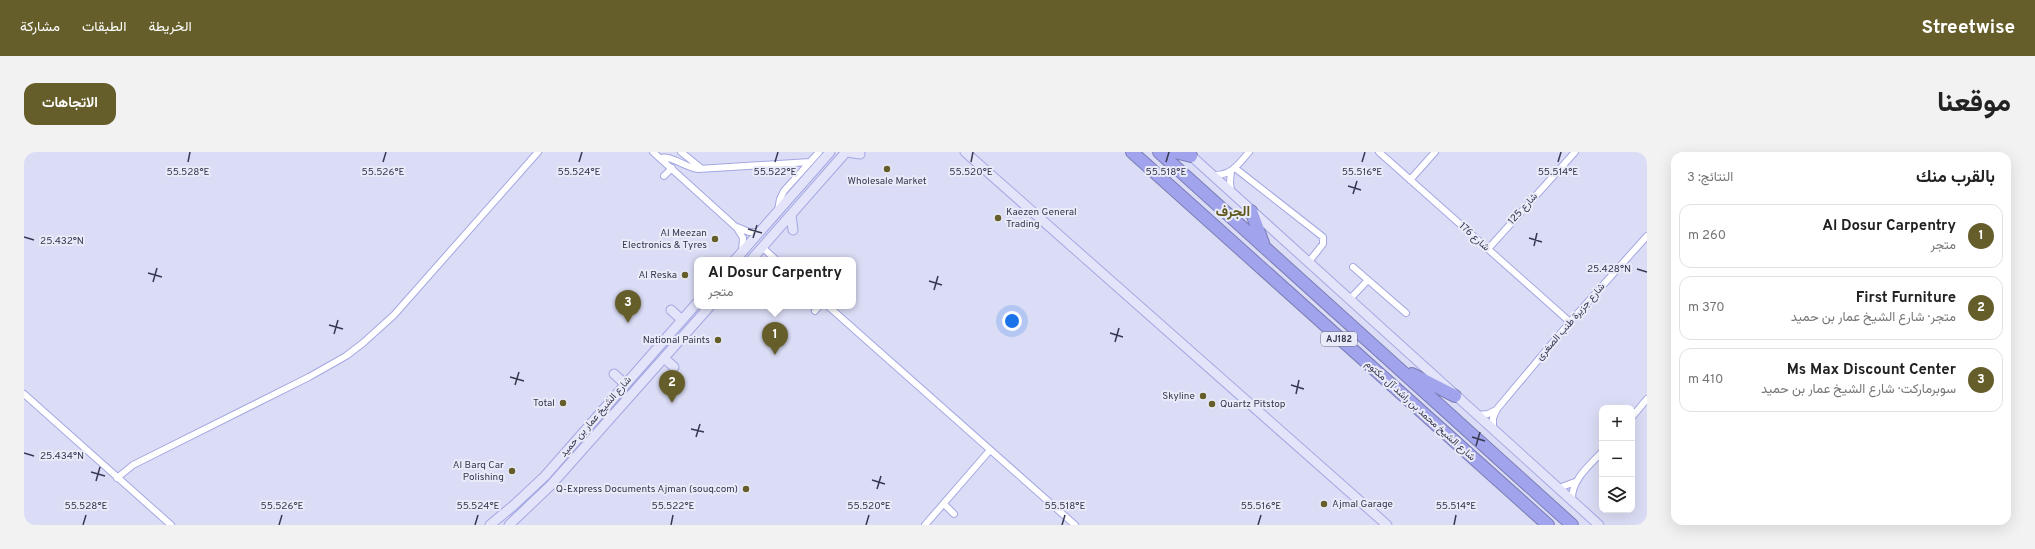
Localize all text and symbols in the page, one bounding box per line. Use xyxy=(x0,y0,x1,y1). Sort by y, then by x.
text: Streetwise xyxy=(1922,16,2015,40)
text: مشاركة xyxy=(20,19,60,36)
text: الطبقات xyxy=(82,19,126,36)
text: الخريطة xyxy=(148,19,192,36)
button: الاتجاهات xyxy=(24,83,116,125)
text: موقعنا xyxy=(1937,86,2011,122)
marker: Wholesale Market xyxy=(882,164,892,174)
text: 55.528°E xyxy=(166,166,210,179)
text: 55.526°E xyxy=(361,166,405,179)
text: 55.524°E xyxy=(557,166,601,179)
text: 55.522°E xyxy=(753,166,797,179)
text: 55.520°E xyxy=(949,166,993,179)
text: 55.518°E xyxy=(1146,166,1186,179)
text: 55.516°E xyxy=(1342,166,1382,179)
text: 55.514°E xyxy=(1538,166,1578,179)
text: بالقرب منك xyxy=(1916,167,1995,189)
text: النتائج: 3 xyxy=(1687,170,1733,186)
place label: Wholesale Market xyxy=(848,175,927,188)
street label: شارع 125 xyxy=(1505,190,1541,228)
district label: الجرف xyxy=(1216,204,1250,221)
place label: Kaezen General Trading xyxy=(1006,206,1077,231)
marker: Kaezen General Trading xyxy=(993,213,1003,223)
text: Al Dosur Carpentry xyxy=(1822,217,1956,236)
street label: شارع 176 xyxy=(1456,220,1492,254)
place label: Al Meezan Electronics & Tyres xyxy=(622,227,707,252)
text: 260 m xyxy=(1688,228,1726,244)
text: 1 xyxy=(1978,228,1984,244)
marker: Al Meezan Electronics & Tyres xyxy=(710,234,720,244)
text: 25.432°N xyxy=(40,235,84,248)
text: متجر xyxy=(1931,238,1956,254)
popup xyxy=(694,257,856,309)
text: 25.428°N xyxy=(1587,263,1631,276)
text: Al Dosur Carpentry xyxy=(708,264,842,283)
place label: Al Reska xyxy=(639,269,677,282)
marker: Al Reska xyxy=(680,270,690,280)
street label: شارع جزيرة طنب الصغرى xyxy=(1534,280,1608,363)
text: متجر xyxy=(708,285,734,301)
text: First Furniture xyxy=(1856,289,1956,308)
pin: 3 xyxy=(615,290,641,323)
text: 370 m xyxy=(1688,300,1725,316)
text: 2 xyxy=(1977,300,1985,316)
text: متجر · شارع الشيخ عمار بن حميد xyxy=(1791,310,1956,326)
your location xyxy=(1002,311,1022,331)
pin: 1 xyxy=(762,322,788,355)
road number: AJ182 xyxy=(1321,332,1357,346)
place label: National Paints xyxy=(643,334,710,347)
marker: National Paints xyxy=(713,335,723,345)
street label: شارع الشيخ محمد بن راشد آل مكتوم xyxy=(1362,358,1478,464)
text: Ms Max Discount Center xyxy=(1787,361,1956,380)
pin: 2 xyxy=(659,370,685,403)
text: 410 m xyxy=(1688,372,1723,388)
text: 3 xyxy=(1977,372,1985,388)
street label: شارع الشيخ عمار بن حميد xyxy=(557,374,635,460)
text: سوبرماركت · شارع الشيخ عمار بن حميد xyxy=(1761,382,1956,398)
place label: Skyline xyxy=(1162,390,1195,403)
marker: Skyline xyxy=(1198,391,1208,401)
place label: Total xyxy=(533,397,555,410)
marker: Total xyxy=(558,398,568,408)
place label: Quartz Pitstop xyxy=(1220,398,1286,411)
marker: Quartz Pitstop xyxy=(1207,399,1217,409)
map controls xyxy=(1599,405,1635,513)
button: + xyxy=(1599,405,1635,441)
button: − xyxy=(1599,441,1635,477)
text: 25.434°N xyxy=(40,450,84,463)
place label: Al Barq Car Polishing xyxy=(453,459,504,484)
marker: Al Barq Car Polishing xyxy=(507,466,517,476)
button: layers xyxy=(1599,477,1635,513)
place label: Q-Express Documents Ajman (souq.com) xyxy=(556,483,738,496)
marker: Q-Express Documents Ajman (souq.com) xyxy=(741,484,751,494)
place label: Ajmal Garage xyxy=(1332,498,1393,511)
marker: Ajmal Garage xyxy=(1319,499,1329,509)
text: 55.528°E xyxy=(64,500,108,513)
text: 55.526°E xyxy=(260,500,304,513)
text: 55.524°E xyxy=(456,500,500,513)
text: 55.522°E xyxy=(651,500,695,513)
text: 55.520°E xyxy=(847,500,891,513)
text: 55.518°E xyxy=(1045,500,1085,513)
text: 55.516°E xyxy=(1241,500,1281,513)
text: 55.514°E xyxy=(1436,500,1476,513)

